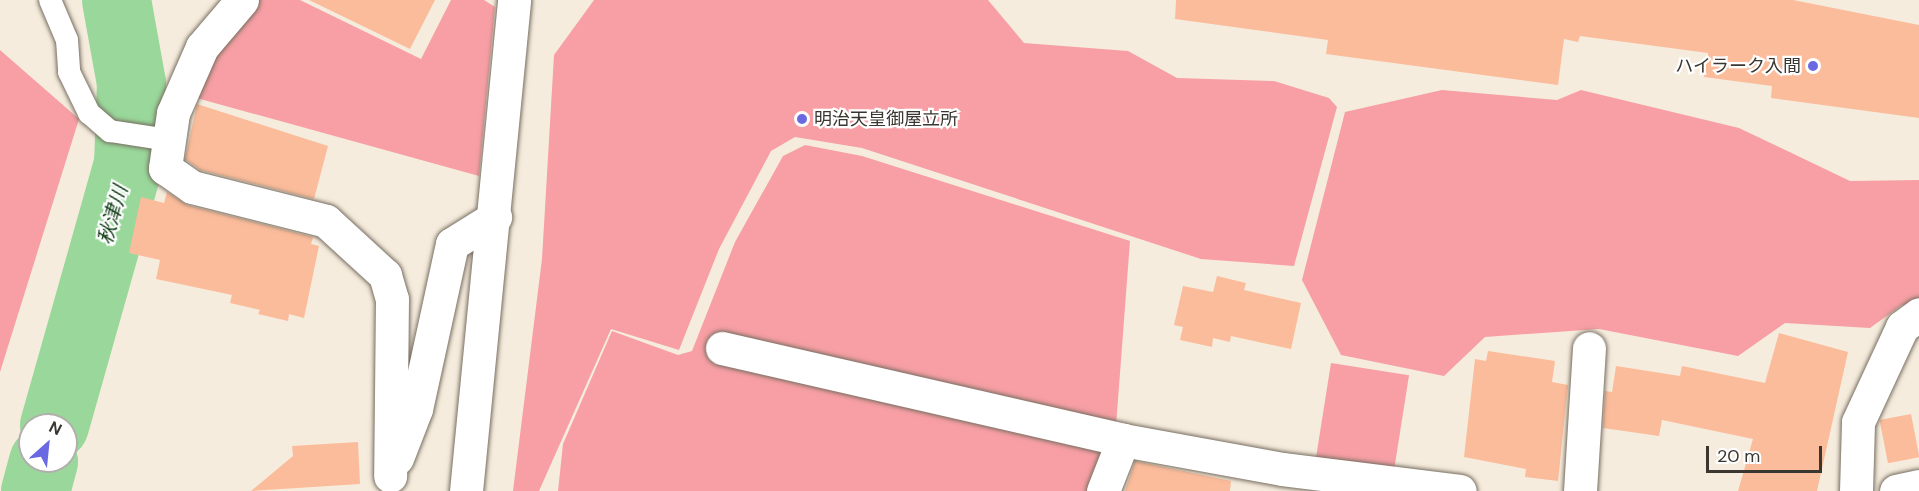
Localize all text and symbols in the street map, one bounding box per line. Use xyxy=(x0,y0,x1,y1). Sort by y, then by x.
place label: ハイラーク入間 xyxy=(1675,55,1801,77)
marker: ハイラーク入間 xyxy=(1806,59,1820,73)
place label: 明治天皇御屋立所 xyxy=(814,108,958,130)
marker: 明治天皇御屋立所 xyxy=(795,112,809,126)
water label: 秋津川 xyxy=(93,183,133,247)
north arrow xyxy=(18,413,78,473)
text: N xyxy=(46,416,65,440)
scale bar xyxy=(1709,434,1824,472)
text: 20 m xyxy=(1717,444,1760,468)

